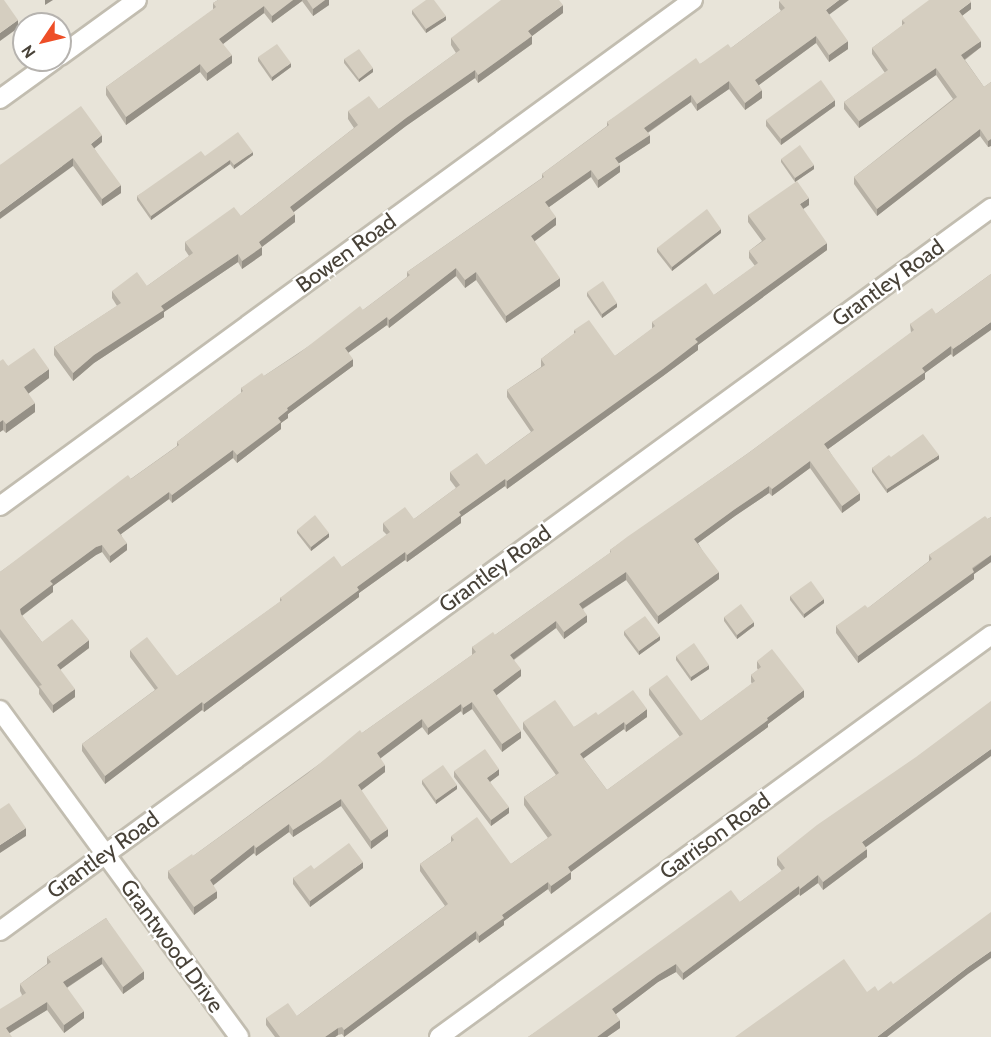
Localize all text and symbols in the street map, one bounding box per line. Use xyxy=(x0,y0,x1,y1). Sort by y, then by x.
north arrow xyxy=(12,12,72,72)
text: N xyxy=(17,41,40,62)
street label: Bowen Road xyxy=(291,208,401,298)
street label: Grantley Road xyxy=(827,234,949,332)
street label: Grantley Road xyxy=(434,520,556,618)
street label: Garrison Road xyxy=(655,787,775,885)
street label: Grantley Road xyxy=(42,806,164,904)
street label: Grantwood Drive xyxy=(115,874,229,1018)

